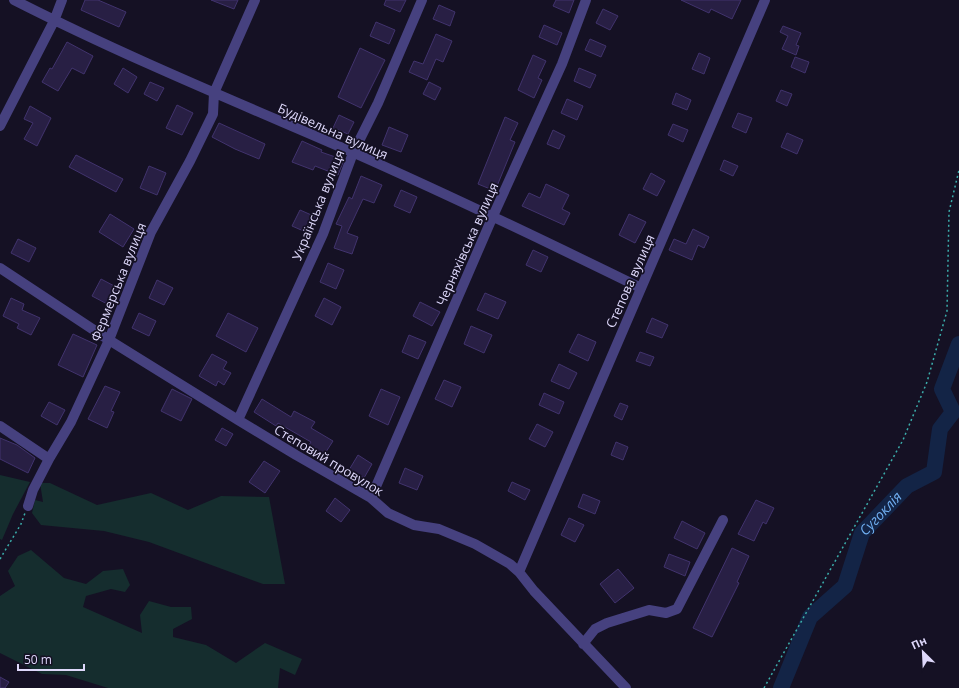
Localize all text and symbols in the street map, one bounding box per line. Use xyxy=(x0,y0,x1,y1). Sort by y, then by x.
street label: Будівельна вулиця xyxy=(275,99,391,163)
street label: Українська вулиця xyxy=(288,147,348,263)
street label: Черняхівська вулиця xyxy=(432,179,502,309)
street label: Фермерська вулиця xyxy=(86,220,150,344)
street label: Степова вулиця xyxy=(601,231,659,331)
street label: Степовий провулок xyxy=(271,420,387,500)
water label: Сугоклія xyxy=(855,487,906,539)
north arrow xyxy=(903,632,943,672)
text: Пн xyxy=(909,632,929,652)
scale bar xyxy=(18,646,84,672)
text: 50 m xyxy=(24,651,52,668)

